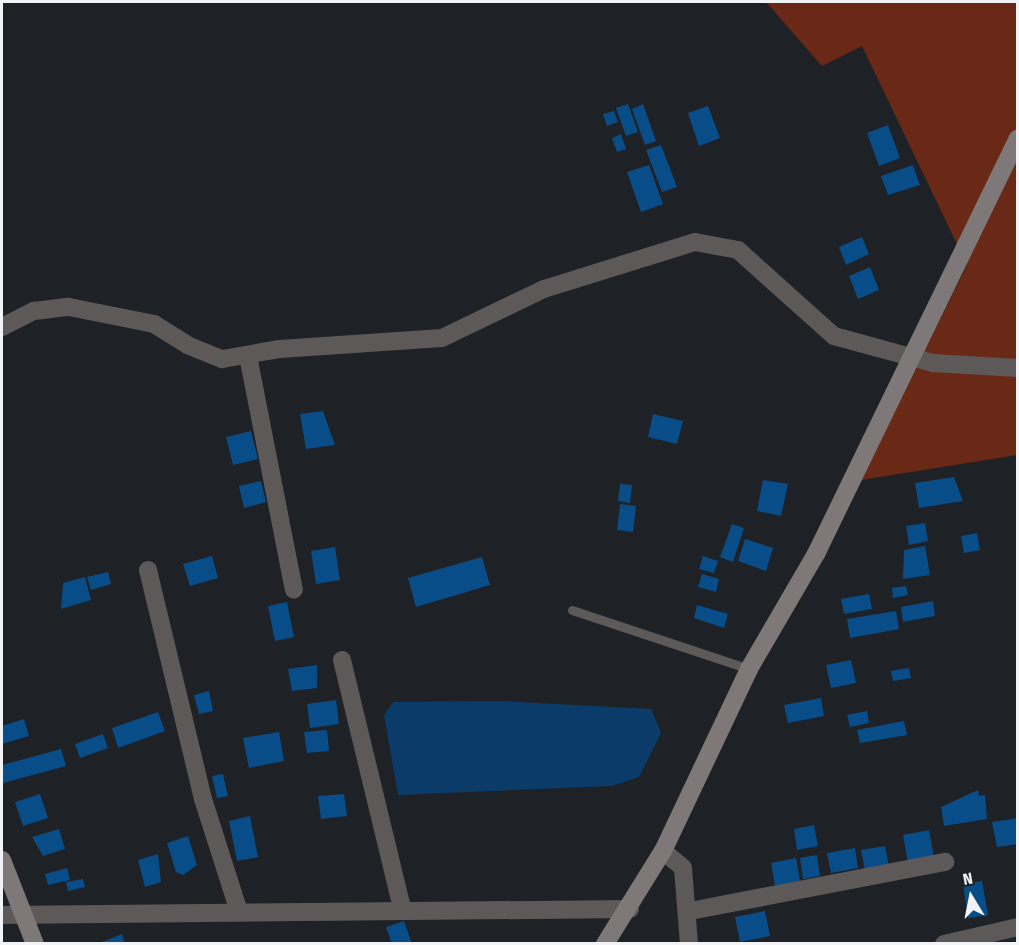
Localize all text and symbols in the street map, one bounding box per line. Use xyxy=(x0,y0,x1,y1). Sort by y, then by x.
north arrow xyxy=(941,867,1001,927)
text: N xyxy=(961,869,974,889)

